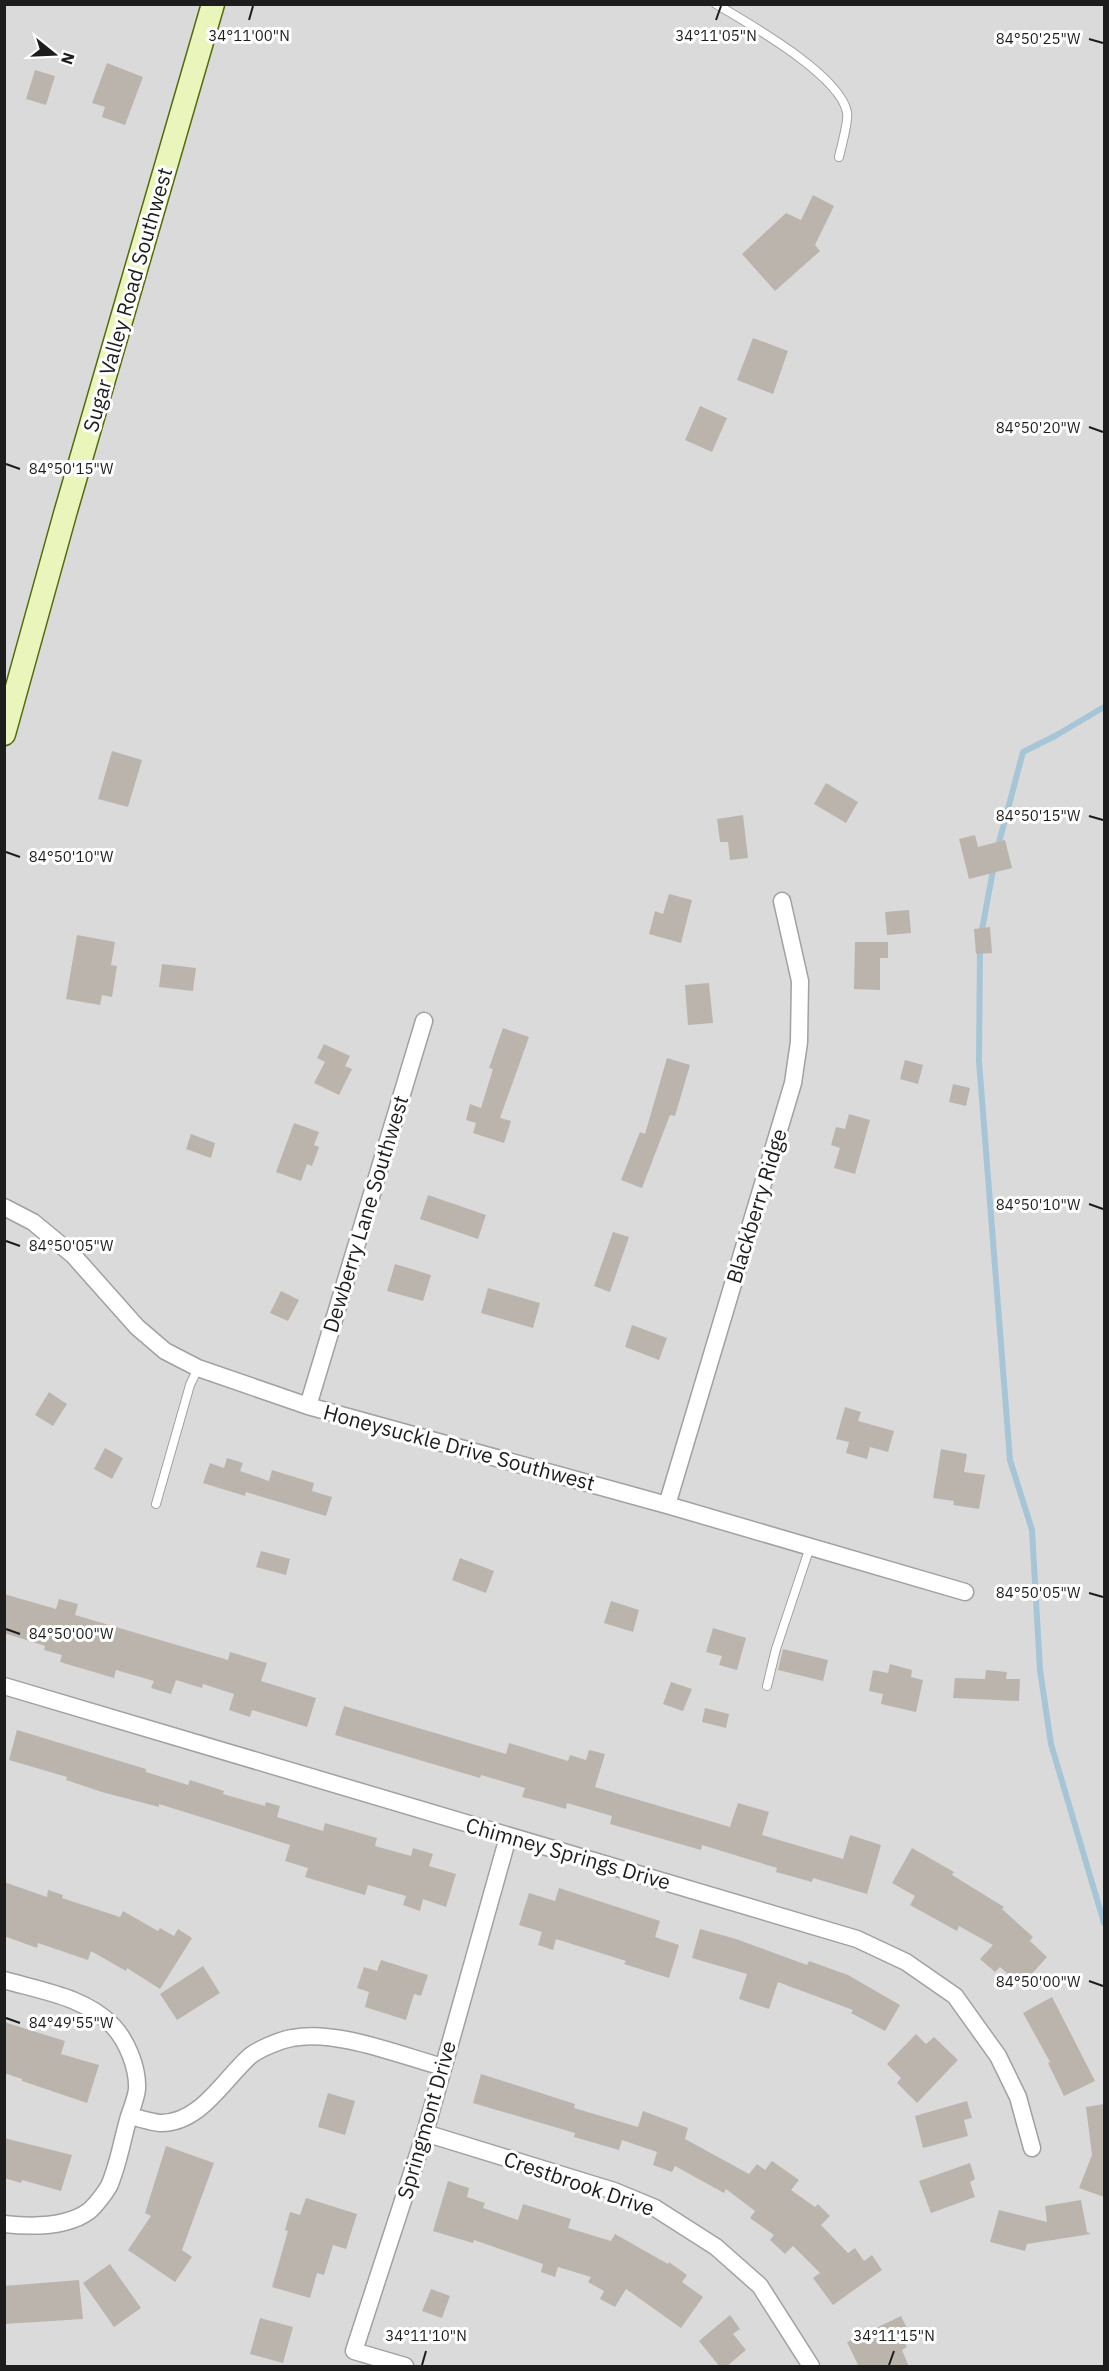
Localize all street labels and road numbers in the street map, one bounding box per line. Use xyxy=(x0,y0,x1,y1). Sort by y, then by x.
street label: Sugar Valley Road Southwest xyxy=(76,164,178,435)
street label: Dewberry Lane Southwest xyxy=(316,1092,414,1336)
street label: Blackberry Ridge xyxy=(719,1125,793,1286)
street label: Honeysuckle Drive Southwest xyxy=(320,1397,598,1497)
street label: Chimney Springs Drive xyxy=(463,1810,674,1896)
street label: Springmont Drive xyxy=(390,2037,462,2202)
street label: Crestbrook Drive xyxy=(500,2144,658,2222)

